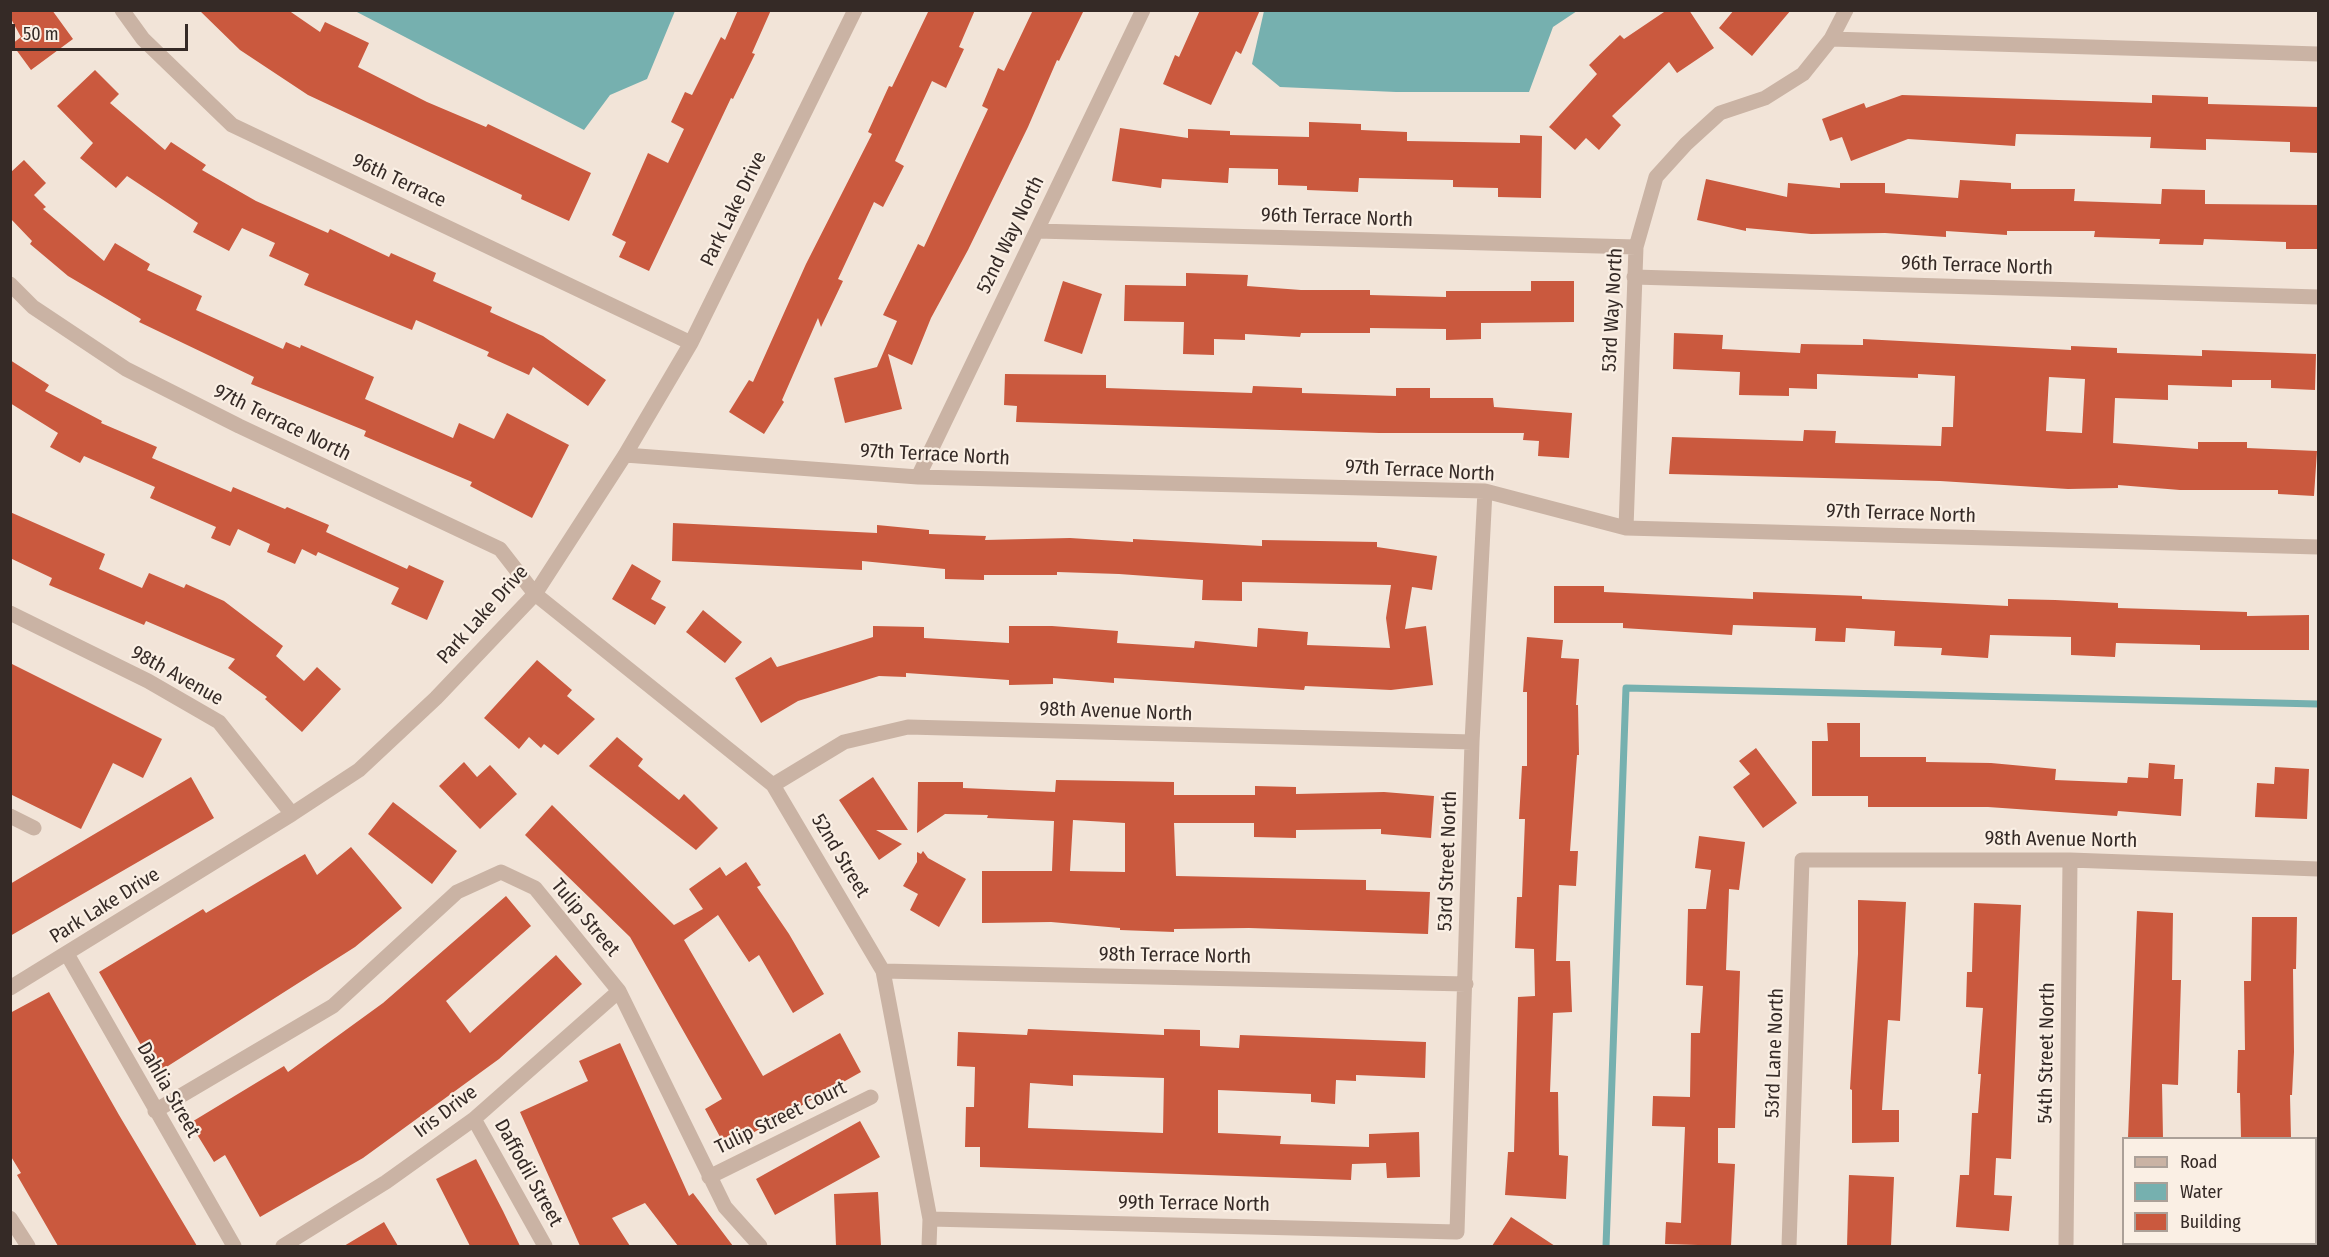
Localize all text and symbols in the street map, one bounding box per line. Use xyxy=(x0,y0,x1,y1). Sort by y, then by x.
scale bar xyxy=(15,12,190,50)
text: 50 m xyxy=(23,23,59,45)
street label: Park Lake Drive xyxy=(696,148,772,270)
street label: 96th Terrace xyxy=(348,149,450,213)
street label: 52nd Way North xyxy=(972,172,1050,298)
street label: 96th Terrace North xyxy=(1261,203,1413,233)
street label: 53rd Way North xyxy=(1598,247,1628,373)
street label: 96th Terrace North xyxy=(1901,251,2053,281)
street label: 97th Terrace North xyxy=(209,379,355,467)
street label: 97th Terrace North xyxy=(859,439,1011,471)
street label: 97th Terrace North xyxy=(1344,455,1496,487)
street label: 97th Terrace North xyxy=(1826,499,1976,529)
street label: Park Lake Drive xyxy=(432,561,534,669)
street label: 98th Avenue xyxy=(127,641,227,711)
street label: 98th Avenue North xyxy=(1039,697,1193,727)
street label: 53rd Street North xyxy=(1434,790,1462,932)
street label: 52nd Street xyxy=(806,810,874,902)
street label: 98th Avenue North xyxy=(1984,827,2138,853)
street label: Park Lake Drive xyxy=(46,863,164,949)
street label: Tulip Street xyxy=(546,874,624,962)
street label: 98th Terrace North xyxy=(1099,943,1251,969)
street label: 54th Street North xyxy=(2034,982,2060,1124)
street label: 53rd Lane North xyxy=(1761,987,1789,1119)
street label: Dahlia Street xyxy=(131,1038,205,1142)
street label: Tulip Street Court xyxy=(712,1076,850,1160)
street label: Iris Drive xyxy=(410,1080,482,1144)
street label: Daffodil Street xyxy=(489,1115,567,1231)
legend xyxy=(2122,1137,2317,1245)
text: Road xyxy=(2180,1151,2217,1173)
text: Water xyxy=(2180,1181,2223,1203)
street label: 99th Terrace North xyxy=(1118,1191,1270,1217)
text: Building xyxy=(2180,1211,2241,1233)

